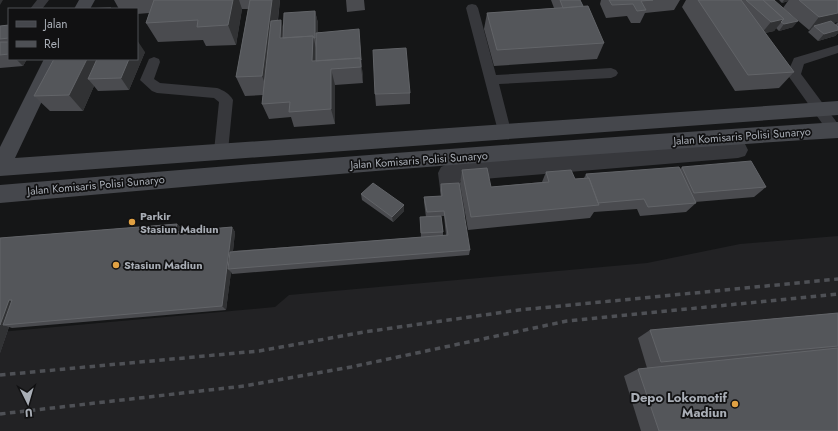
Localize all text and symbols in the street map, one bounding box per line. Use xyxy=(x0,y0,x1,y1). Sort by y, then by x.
legend xyxy=(8,8,138,60)
text: Jalan xyxy=(42,15,67,33)
text: Rel xyxy=(44,35,60,53)
street label: Jalan Komisaris Polisi Sunaryo xyxy=(671,123,811,149)
street label: Jalan Komisaris Polisi Sunaryo xyxy=(348,147,488,173)
street label: Jalan Komisaris Polisi Sunaryo xyxy=(25,171,165,199)
place label: Parkir Stasiun Madiun xyxy=(140,208,219,237)
marker: Parkir Stasiun Madiun xyxy=(127,217,137,227)
place label: Stasiun Madiun xyxy=(124,257,203,273)
marker: Stasiun Madiun xyxy=(111,260,121,270)
north arrow xyxy=(8,383,48,423)
place label: Depo Lokomotif Madiun xyxy=(630,388,728,422)
marker: Depo Lokomotif Madiun xyxy=(730,399,740,409)
text: U xyxy=(24,405,33,421)

